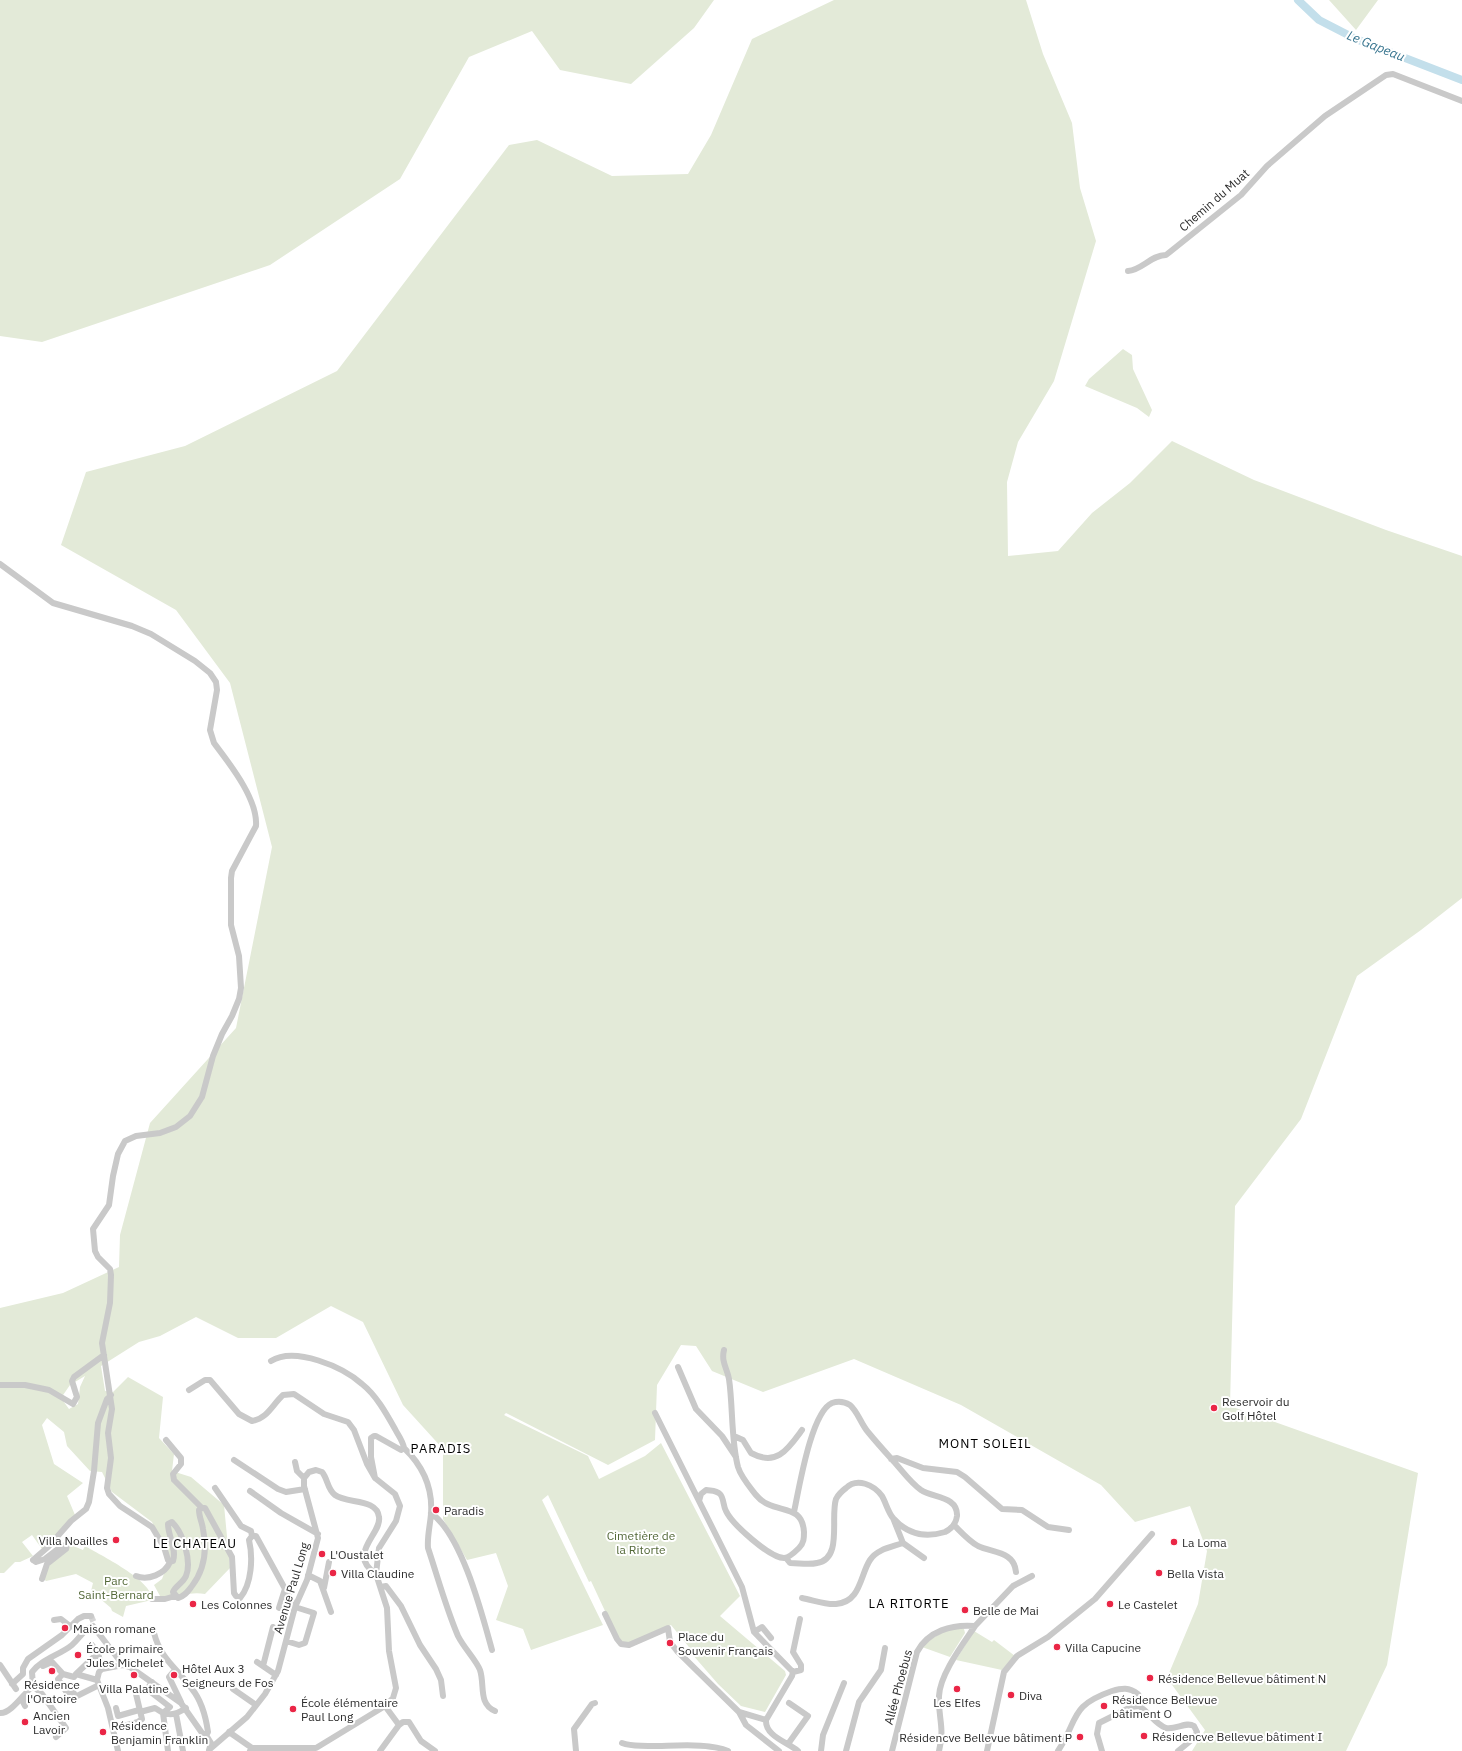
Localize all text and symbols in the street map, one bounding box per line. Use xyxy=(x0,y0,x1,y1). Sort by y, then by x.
water label: Le Gapeau xyxy=(1345,27,1407,65)
street label: Chemin du Muat xyxy=(1176,166,1252,234)
place label: Reservoir du Golf Hôtel xyxy=(1222,1394,1290,1423)
marker: Reservoir du Golf Hôtel xyxy=(1209,1403,1219,1413)
district label: MONT SOLEIL xyxy=(938,1435,1032,1452)
district label: PARADIS xyxy=(411,1440,471,1457)
place label: Paradis xyxy=(444,1503,484,1518)
marker: Paradis xyxy=(431,1505,441,1515)
park label: Cimetière de la Ritorte xyxy=(607,1528,676,1557)
place label: Villa Noailles xyxy=(38,1533,108,1548)
marker: Villa Noailles xyxy=(111,1535,121,1545)
district label: LE CHATEAU xyxy=(153,1535,237,1552)
place label: La Loma xyxy=(1182,1535,1227,1550)
marker: La Loma xyxy=(1169,1537,1179,1547)
street label: Avenue Paul Long xyxy=(270,1540,312,1636)
place label: L'Oustalet xyxy=(330,1547,384,1562)
marker: L'Oustalet xyxy=(317,1549,327,1559)
place label: Villa Claudine xyxy=(341,1566,415,1581)
place label: Bella Vista xyxy=(1167,1566,1224,1581)
marker: Villa Claudine xyxy=(328,1568,338,1578)
marker: Bella Vista xyxy=(1154,1568,1164,1578)
park label: Parc Saint-Bernard xyxy=(78,1573,154,1602)
district label: LA RITORTE xyxy=(869,1595,950,1612)
place label: Les Colonnes xyxy=(201,1597,273,1612)
place label: Le Castelet xyxy=(1118,1597,1178,1612)
marker: Les Colonnes xyxy=(188,1599,198,1609)
marker: Le Castelet xyxy=(1105,1599,1115,1609)
place label: Belle de Mai xyxy=(973,1603,1039,1618)
marker: Belle de Mai xyxy=(960,1605,970,1615)
place label: Maison romane xyxy=(73,1621,156,1636)
marker: Maison romane xyxy=(60,1623,70,1633)
place label: Place du Souvenir Français xyxy=(678,1629,773,1658)
marker: Place du Souvenir Français xyxy=(665,1638,675,1648)
place label: Villa Capucine xyxy=(1065,1640,1142,1655)
place label: École primaire Jules Michelet xyxy=(86,1641,164,1670)
marker: Villa Capucine xyxy=(1052,1642,1062,1652)
street label: Allée Phoebus xyxy=(881,1648,915,1726)
marker: École primaire Jules Michelet xyxy=(73,1650,83,1660)
place label: Hôtel Aux 3 Seigneurs de Fos xyxy=(182,1661,274,1690)
marker: Résidence l'Oratoire xyxy=(47,1666,57,1676)
marker: Villa Palatine xyxy=(129,1670,139,1680)
marker: Hôtel Aux 3 Seigneurs de Fos xyxy=(169,1670,179,1680)
place label: Résidence Bellevue bâtiment N xyxy=(1158,1671,1326,1686)
marker: Résidence Bellevue bâtiment N xyxy=(1145,1673,1155,1683)
place label: Résidence l'Oratoire xyxy=(24,1677,80,1706)
place label: Villa Palatine xyxy=(99,1681,169,1696)
marker: Les Elfes xyxy=(952,1684,962,1694)
place label: Diva xyxy=(1019,1688,1043,1703)
marker: Diva xyxy=(1006,1690,1016,1700)
place label: Résidence Bellevue bâtiment O xyxy=(1112,1692,1218,1721)
place label: École élémentaire Paul Long xyxy=(301,1695,399,1724)
place label: Les Elfes xyxy=(933,1695,981,1710)
marker: Résidence Bellevue bâtiment O xyxy=(1099,1701,1109,1711)
marker: École élémentaire Paul Long xyxy=(288,1704,298,1714)
place label: Ancien Lavoir xyxy=(33,1708,70,1737)
marker: Ancien Lavoir xyxy=(20,1717,30,1727)
place label: Résidence Benjamin Franklin xyxy=(111,1718,208,1747)
marker: Résidence Benjamin Franklin xyxy=(98,1727,108,1737)
place label: Résidencve Bellevue bâtiment I xyxy=(1152,1729,1323,1744)
place label: Résidencve Bellevue bâtiment P xyxy=(899,1730,1072,1745)
marker: Résidencve Bellevue bâtiment I xyxy=(1139,1731,1149,1741)
marker: Résidencve Bellevue bâtiment P xyxy=(1075,1732,1085,1742)

